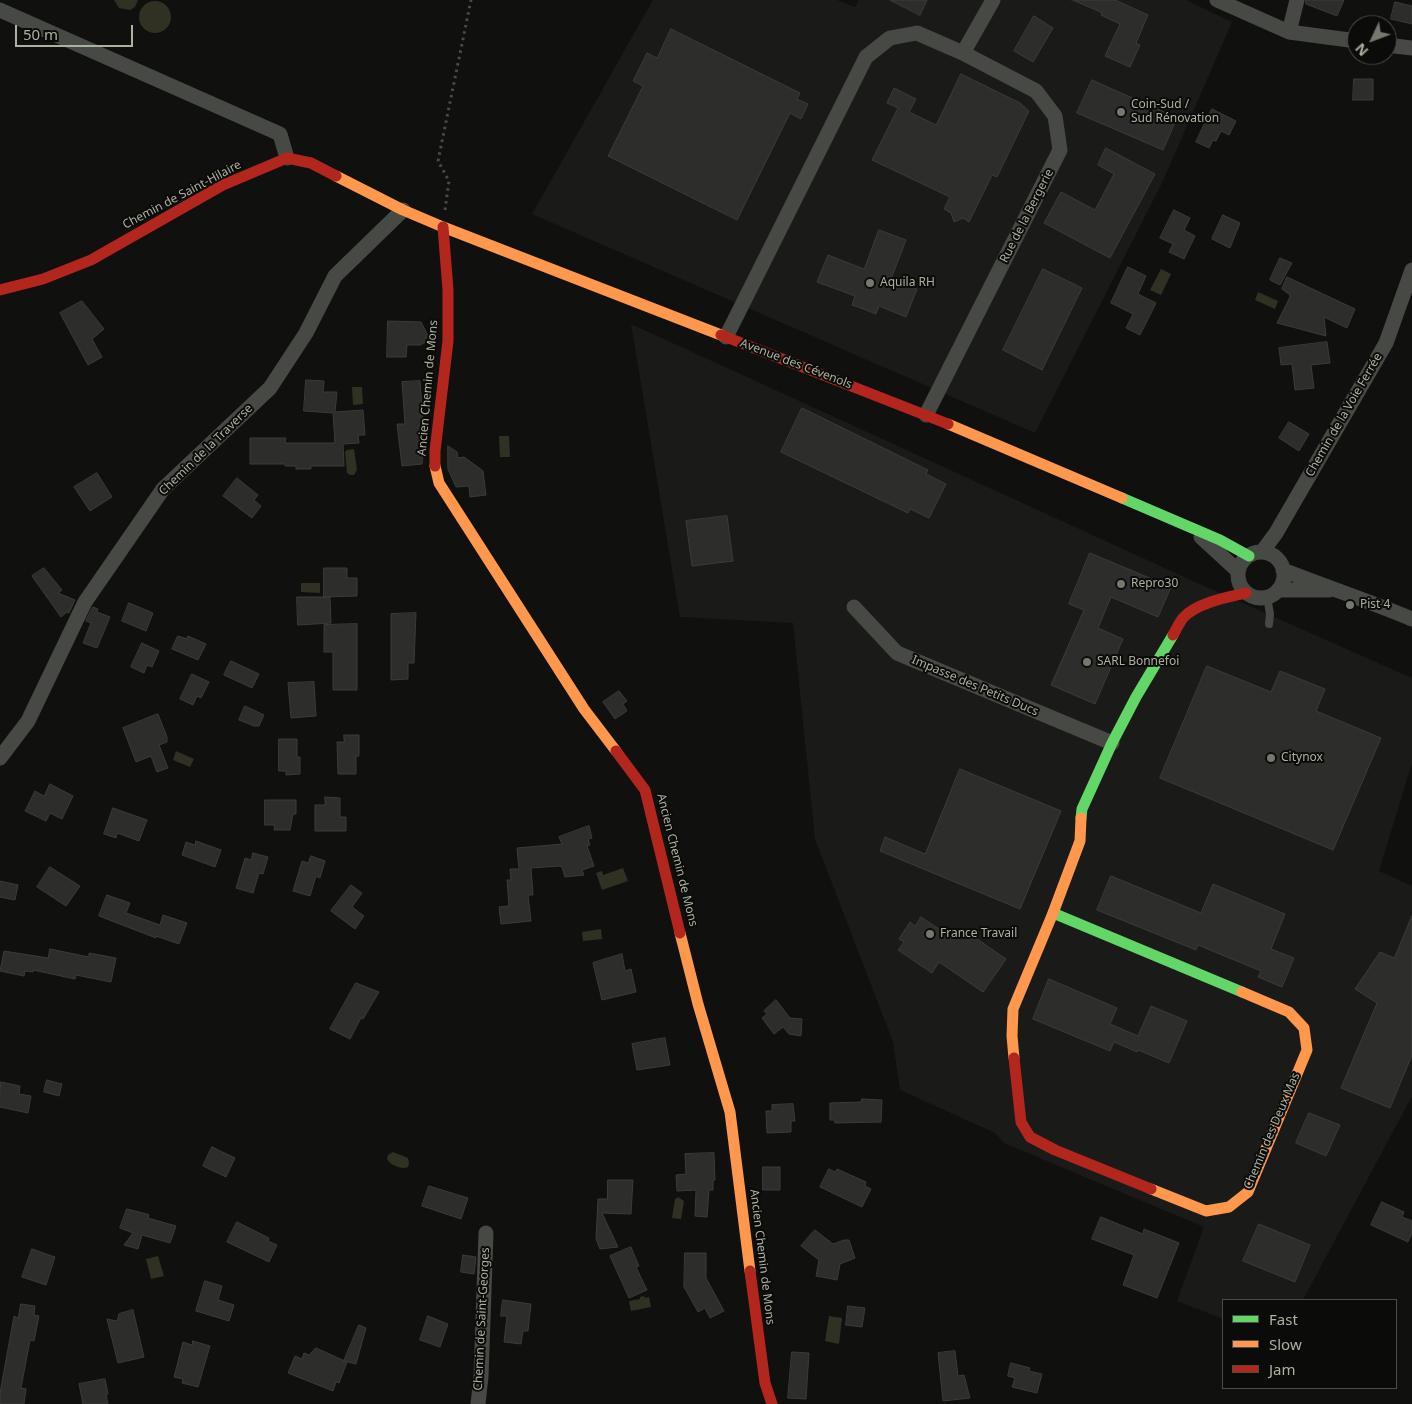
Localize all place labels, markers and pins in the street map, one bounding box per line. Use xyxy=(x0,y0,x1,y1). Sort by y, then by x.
place label: Coin-Sud / Sud Rénovation xyxy=(1131,98,1219,126)
marker: Coin-Sud / Sud Rénovation xyxy=(1115,106,1127,118)
place label: Aquila RH xyxy=(880,276,935,290)
marker: Aquila RH xyxy=(864,277,876,289)
place label: Repro30 xyxy=(1131,577,1178,591)
marker: Repro30 xyxy=(1115,578,1127,590)
place label: Pist 4 xyxy=(1360,598,1390,612)
marker: Pist 4 xyxy=(1344,599,1356,611)
place label: SARL Bonnefoi xyxy=(1097,655,1179,669)
marker: SARL Bonnefoi xyxy=(1081,656,1093,668)
place label: Citynox xyxy=(1281,751,1323,765)
marker: Citynox xyxy=(1265,752,1277,764)
place label: France Travail xyxy=(940,927,1017,941)
marker: France Travail xyxy=(924,928,936,940)

